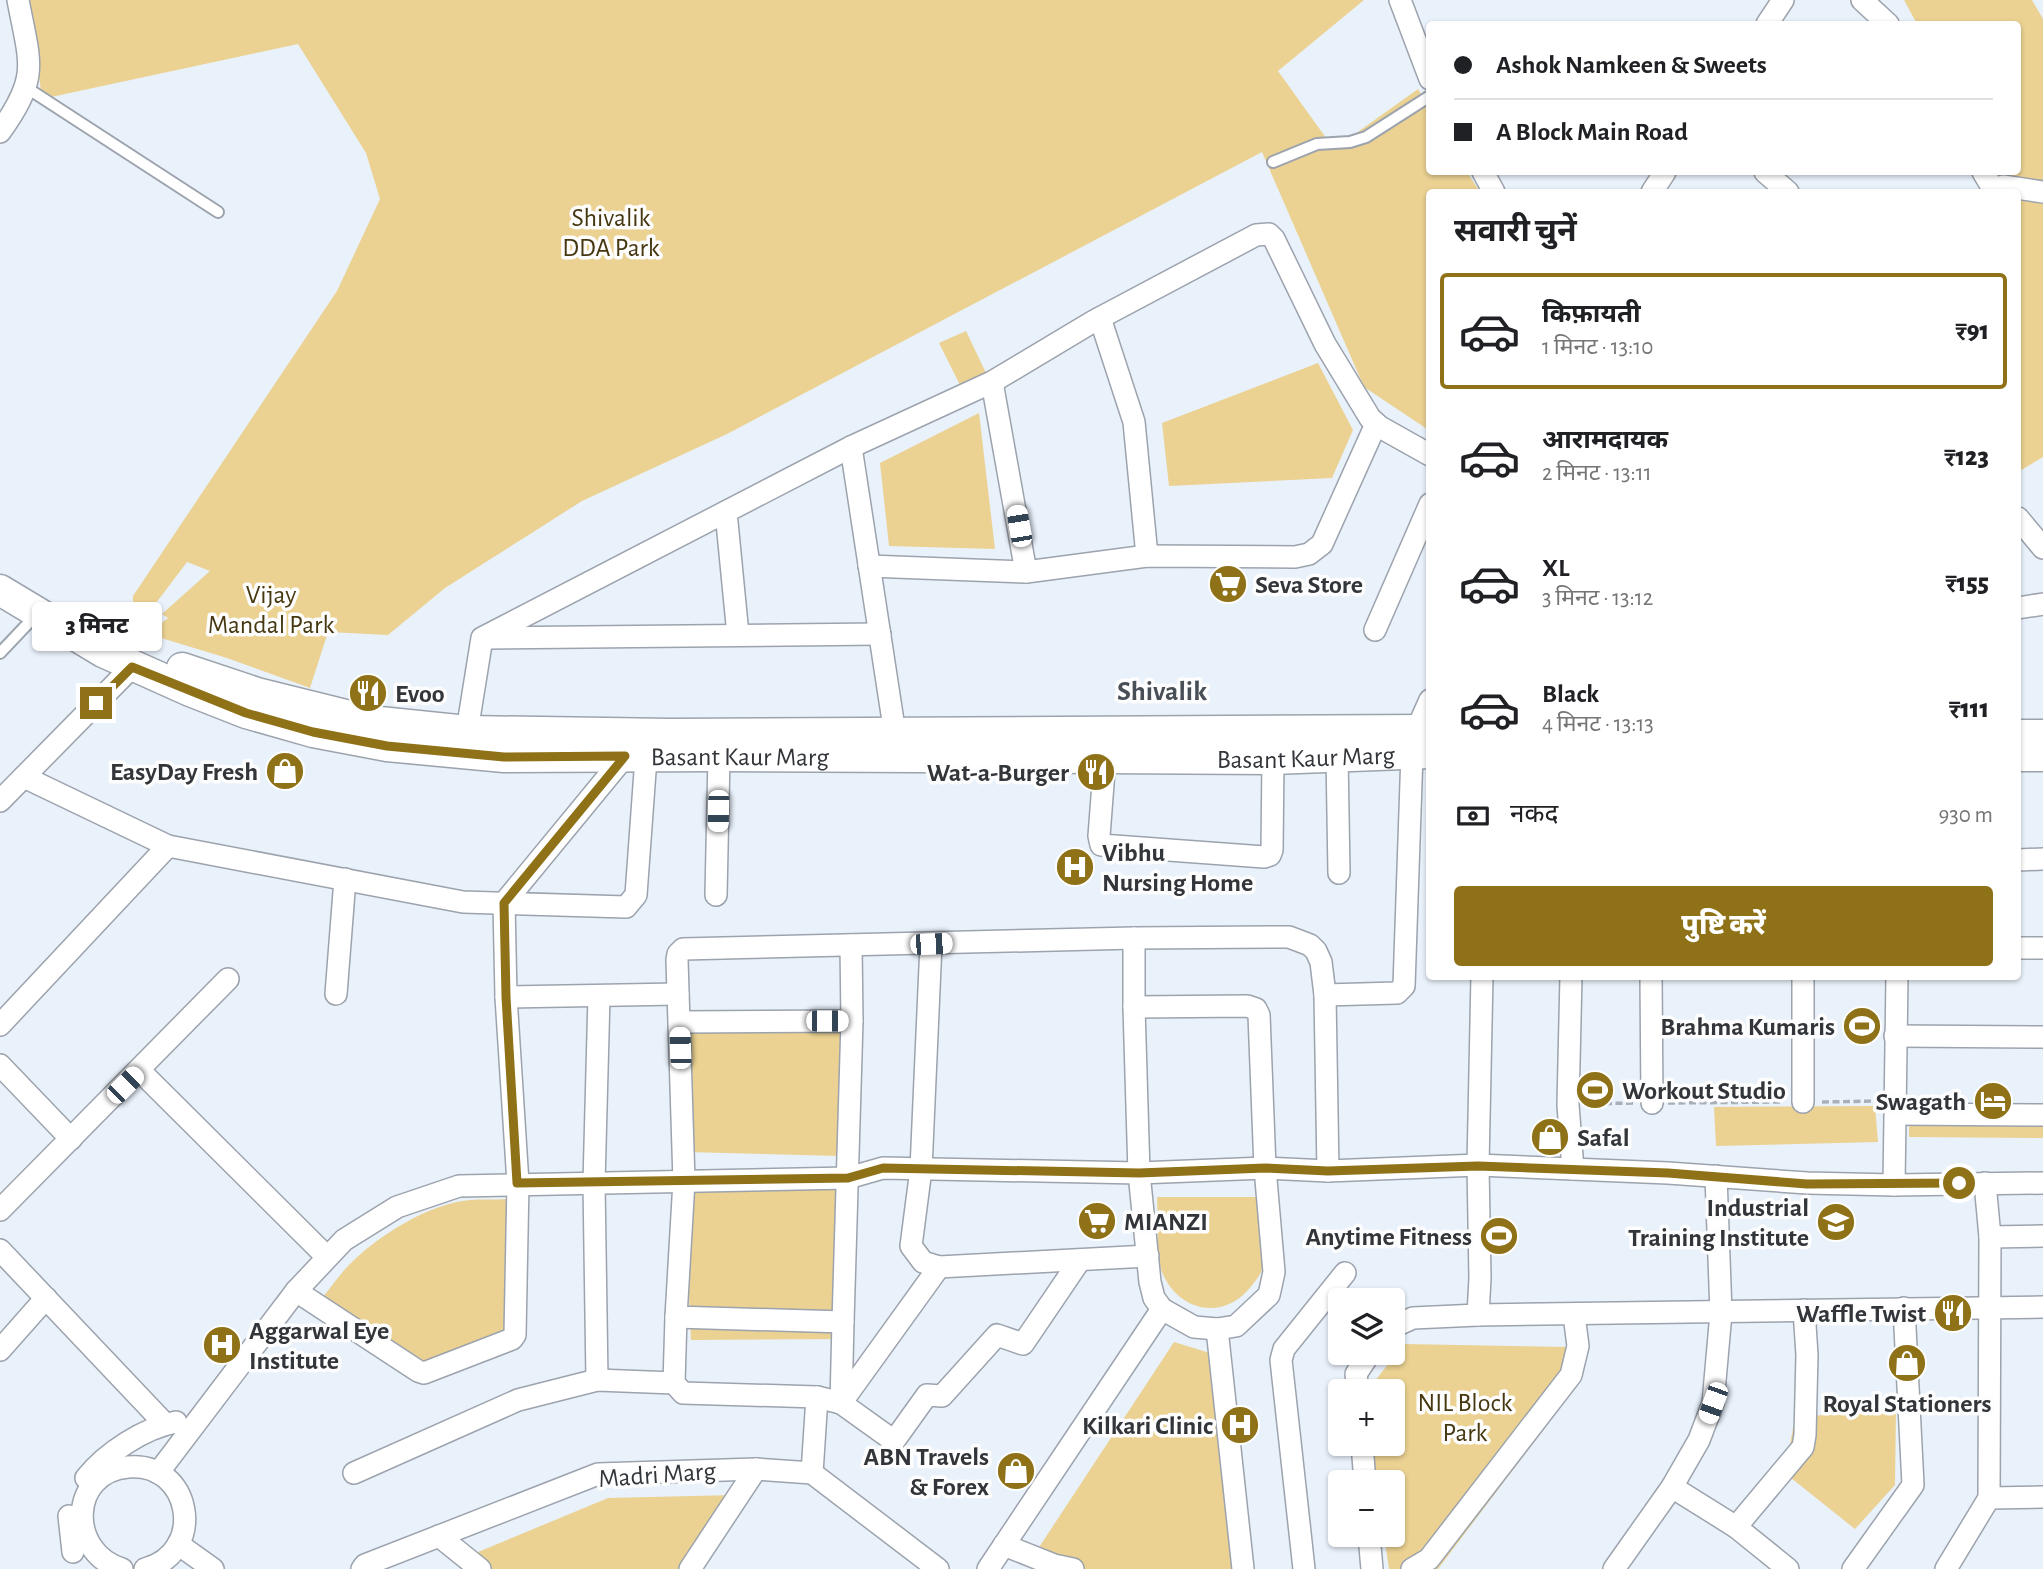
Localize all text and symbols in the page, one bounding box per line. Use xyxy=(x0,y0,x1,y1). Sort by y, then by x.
text: Ashok Namkeen & Sweets xyxy=(1496,52,1767,78)
text: A Block Main Road xyxy=(1496,119,1688,145)
park label: Shivalik DDA Park xyxy=(562,205,660,261)
text: सवारी चुनें xyxy=(1454,215,1577,247)
icon: car xyxy=(1458,300,1521,363)
text: किफ़ायती xyxy=(1542,301,1641,327)
text: ₹91 xyxy=(1955,318,1989,344)
text: 1 मिनट · 13:10 xyxy=(1542,336,1653,359)
icon: car xyxy=(1458,426,1521,489)
text: आरामदायक xyxy=(1542,427,1668,453)
text: ₹123 xyxy=(1944,444,1989,470)
text: 2 मिनट · 13:11 xyxy=(1542,462,1652,485)
car xyxy=(1006,503,1033,549)
icon: car xyxy=(1458,552,1521,615)
text: XL xyxy=(1542,555,1569,581)
supermarket icon: Seva Store xyxy=(1207,563,1249,605)
text: ₹155 xyxy=(1945,570,1989,596)
place label: Seva Store xyxy=(1255,572,1363,598)
park label: Vijay Mandal Park xyxy=(208,582,334,638)
text: 3 मिनट · 13:12 xyxy=(1542,587,1653,610)
callout: 3 मिनट xyxy=(31,602,161,650)
text: 3 मिनट xyxy=(66,615,128,638)
restaurant icon: Evoo xyxy=(347,672,389,714)
district label: Shivalik xyxy=(1117,678,1207,706)
icon: car xyxy=(1458,678,1521,741)
place label: Evoo xyxy=(395,681,445,707)
text: Black xyxy=(1542,681,1599,707)
route end xyxy=(80,687,112,719)
text: ₹111 xyxy=(1949,696,1989,722)
text: 4 मिनट · 13:13 xyxy=(1542,713,1654,736)
street label: Basant Kaur Marg xyxy=(1217,742,1396,773)
street label: Basant Kaur Marg xyxy=(651,744,829,771)
shop icon: EasyDay Fresh xyxy=(264,750,306,792)
restaurant icon: Wat-a-Burger xyxy=(1075,751,1117,793)
place label: EasyDay Fresh xyxy=(110,759,258,785)
place label: Wat-a-Burger xyxy=(927,760,1069,786)
car xyxy=(708,790,729,832)
icon: cash xyxy=(1454,797,1492,835)
text: नकद xyxy=(1510,801,1558,827)
text: 930 m xyxy=(1938,804,1993,827)
place label: Vibhu Nursing Home xyxy=(1102,840,1253,896)
hospital icon: Vibhu Nursing Home xyxy=(1054,846,1096,888)
button: पुष्टि करें xyxy=(1454,886,1993,966)
car xyxy=(910,933,953,955)
sports icon: Brahma Kumaris xyxy=(1841,1005,1883,1047)
car xyxy=(807,1011,849,1032)
place label: Brahma Kumaris xyxy=(1660,1014,1835,1040)
car xyxy=(669,1027,692,1069)
car xyxy=(103,1063,148,1107)
sports icon: Workout Studio xyxy=(1574,1069,1616,1111)
place label: Workout Studio xyxy=(1622,1078,1786,1104)
hotel icon: Swagath xyxy=(1972,1080,2014,1122)
place label: Swagath xyxy=(1875,1089,1966,1115)
shop icon: Safal xyxy=(1529,1116,1571,1158)
place label: Safal xyxy=(1577,1125,1630,1151)
route start xyxy=(1943,1167,1975,1199)
place label: Industrial Training Institute xyxy=(1628,1195,1809,1251)
supermarket icon: MIANZI xyxy=(1076,1200,1118,1242)
school or university icon: Industrial Training Institute xyxy=(1815,1201,1857,1243)
place label: MIANZI xyxy=(1124,1209,1208,1235)
sports icon: Anytime Fitness xyxy=(1478,1215,1520,1257)
place label: Anytime Fitness xyxy=(1305,1224,1472,1250)
map controls xyxy=(1328,1288,1405,1547)
button: layers xyxy=(1328,1288,1405,1365)
restaurant icon: Waffle Twist xyxy=(1932,1292,1974,1334)
place label: Waffle Twist xyxy=(1796,1301,1926,1327)
place label: Aggarwal Eye Institute xyxy=(249,1318,389,1374)
hospital icon: Aggarwal Eye Institute xyxy=(201,1324,243,1366)
shop icon: Royal Stationers xyxy=(1886,1342,1928,1384)
button: + xyxy=(1328,1379,1405,1456)
car xyxy=(1696,1380,1731,1426)
park label: NIL Block Park xyxy=(1418,1390,1513,1446)
place label: Royal Stationers xyxy=(1822,1391,1992,1417)
hospital icon: Kilkari Clinic xyxy=(1219,1404,1261,1446)
place label: Kilkari Clinic xyxy=(1082,1413,1213,1439)
place label: ABN Travels & Forex xyxy=(863,1444,989,1500)
shop icon: ABN Travels & Forex xyxy=(995,1450,1037,1492)
street label: Madri Marg xyxy=(597,1458,717,1492)
button: − xyxy=(1328,1470,1405,1547)

